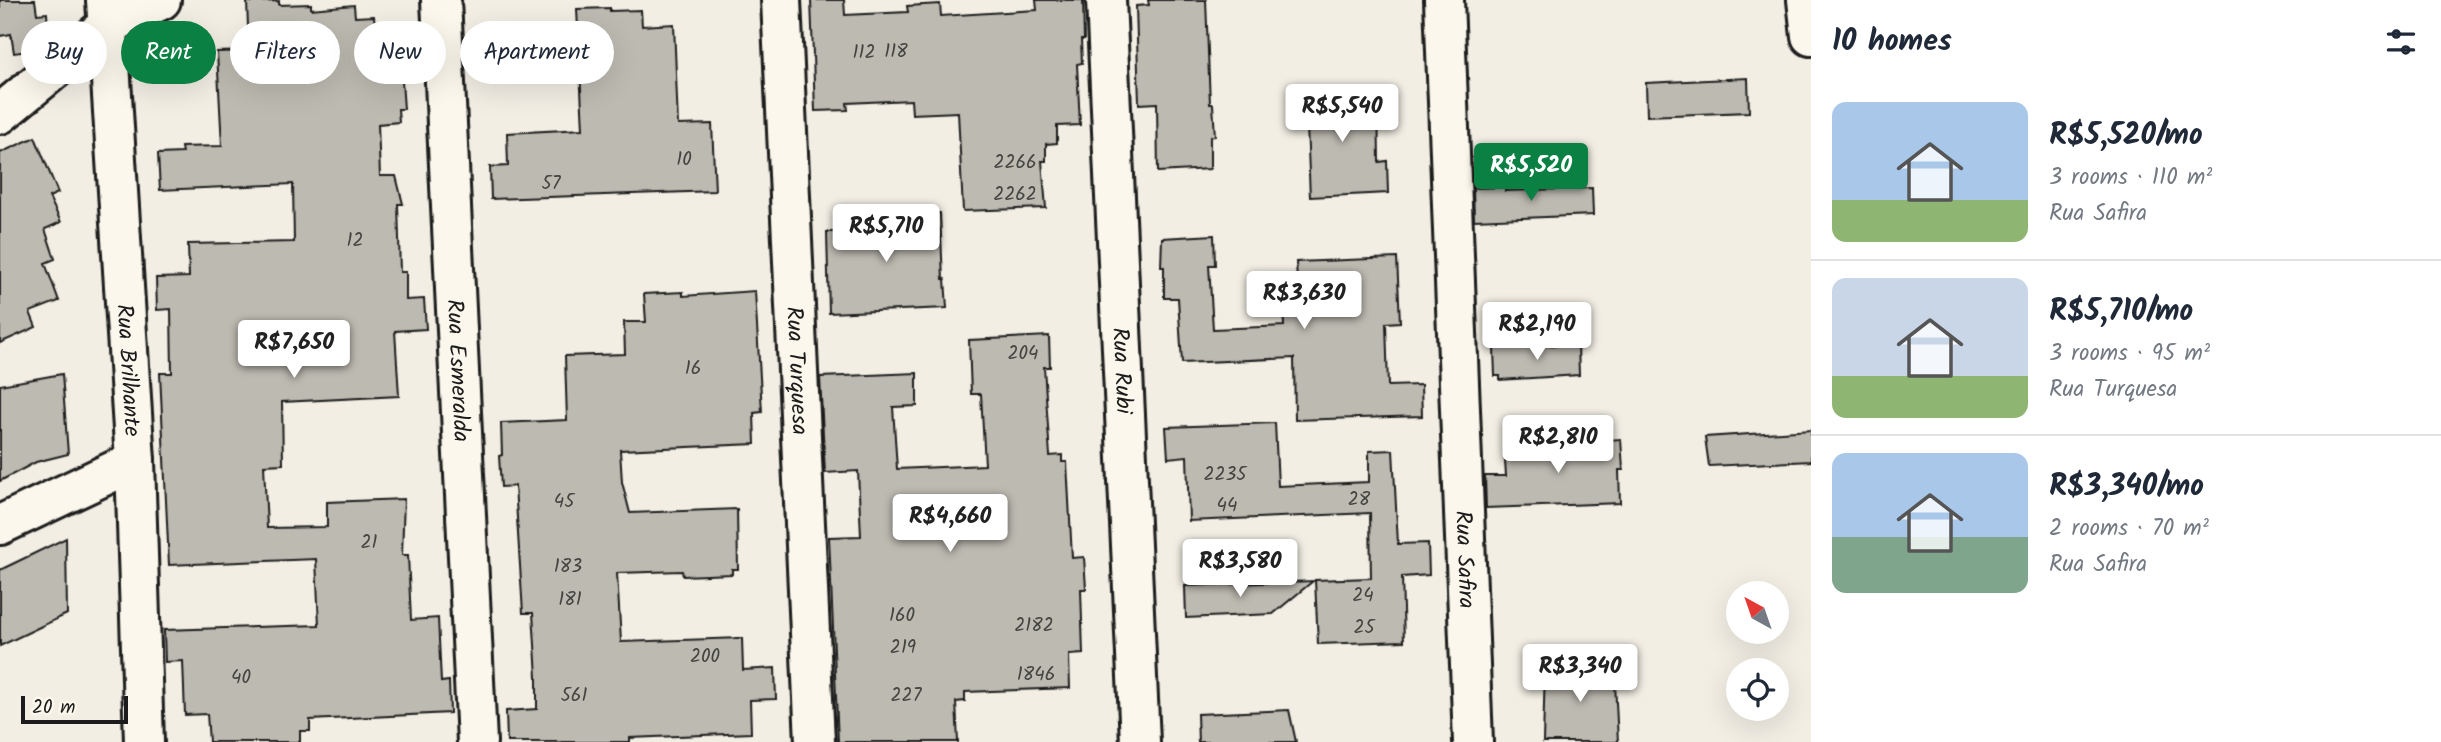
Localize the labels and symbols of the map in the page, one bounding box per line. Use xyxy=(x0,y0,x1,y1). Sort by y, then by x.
house number: 118 xyxy=(884,37,908,67)
house number: 112 xyxy=(853,38,875,68)
pin: R$5,540 xyxy=(1277,85,1407,144)
pin: R$5,520 xyxy=(1466,144,1596,203)
house number: 10 xyxy=(676,145,692,175)
house number: 2266 xyxy=(993,148,1037,178)
house number: 57 xyxy=(542,169,562,199)
house number: 2262 xyxy=(993,180,1037,210)
pin: R$5,710 xyxy=(821,204,951,264)
house number: 12 xyxy=(346,226,364,256)
pin: R$3,630 xyxy=(1239,272,1369,331)
street label: Rua Esmeralda xyxy=(436,298,478,443)
pin: R$2,190 xyxy=(1472,302,1602,362)
street label: Rua Brilhante xyxy=(105,303,149,438)
street label: Rua Turquesa xyxy=(775,306,817,436)
pin: R$7,650 xyxy=(229,320,359,380)
street label: Rua Rubi xyxy=(1101,327,1141,416)
house number: 204 xyxy=(1007,339,1039,369)
house number: 16 xyxy=(685,354,701,384)
pin: R$2,810 xyxy=(1493,416,1623,475)
house number: 2235 xyxy=(1203,460,1248,490)
house number: 28 xyxy=(1348,485,1371,515)
house number: 45 xyxy=(554,487,576,517)
house number: 44 xyxy=(1217,491,1237,521)
pin: R$4,660 xyxy=(885,494,1015,554)
street label: Rua Safira xyxy=(1444,510,1484,609)
house number: 21 xyxy=(360,528,378,558)
pin: R$3,580 xyxy=(1175,540,1305,599)
house number: 183 xyxy=(554,552,582,582)
house number: 24 xyxy=(1352,581,1374,611)
north arrow xyxy=(1726,581,1788,644)
house number: 181 xyxy=(558,585,582,615)
house number: 160 xyxy=(889,601,915,631)
house number: 2182 xyxy=(1014,611,1054,641)
house number: 25 xyxy=(1353,613,1376,643)
house number: 219 xyxy=(890,633,916,663)
house number: 200 xyxy=(690,642,720,672)
pin: R$3,340 xyxy=(1515,644,1645,704)
house number: 1846 xyxy=(1017,660,1055,690)
house number: 40 xyxy=(231,663,251,693)
house number: 561 xyxy=(561,681,587,711)
house number: 227 xyxy=(891,681,923,711)
scale bar xyxy=(21,693,128,725)

